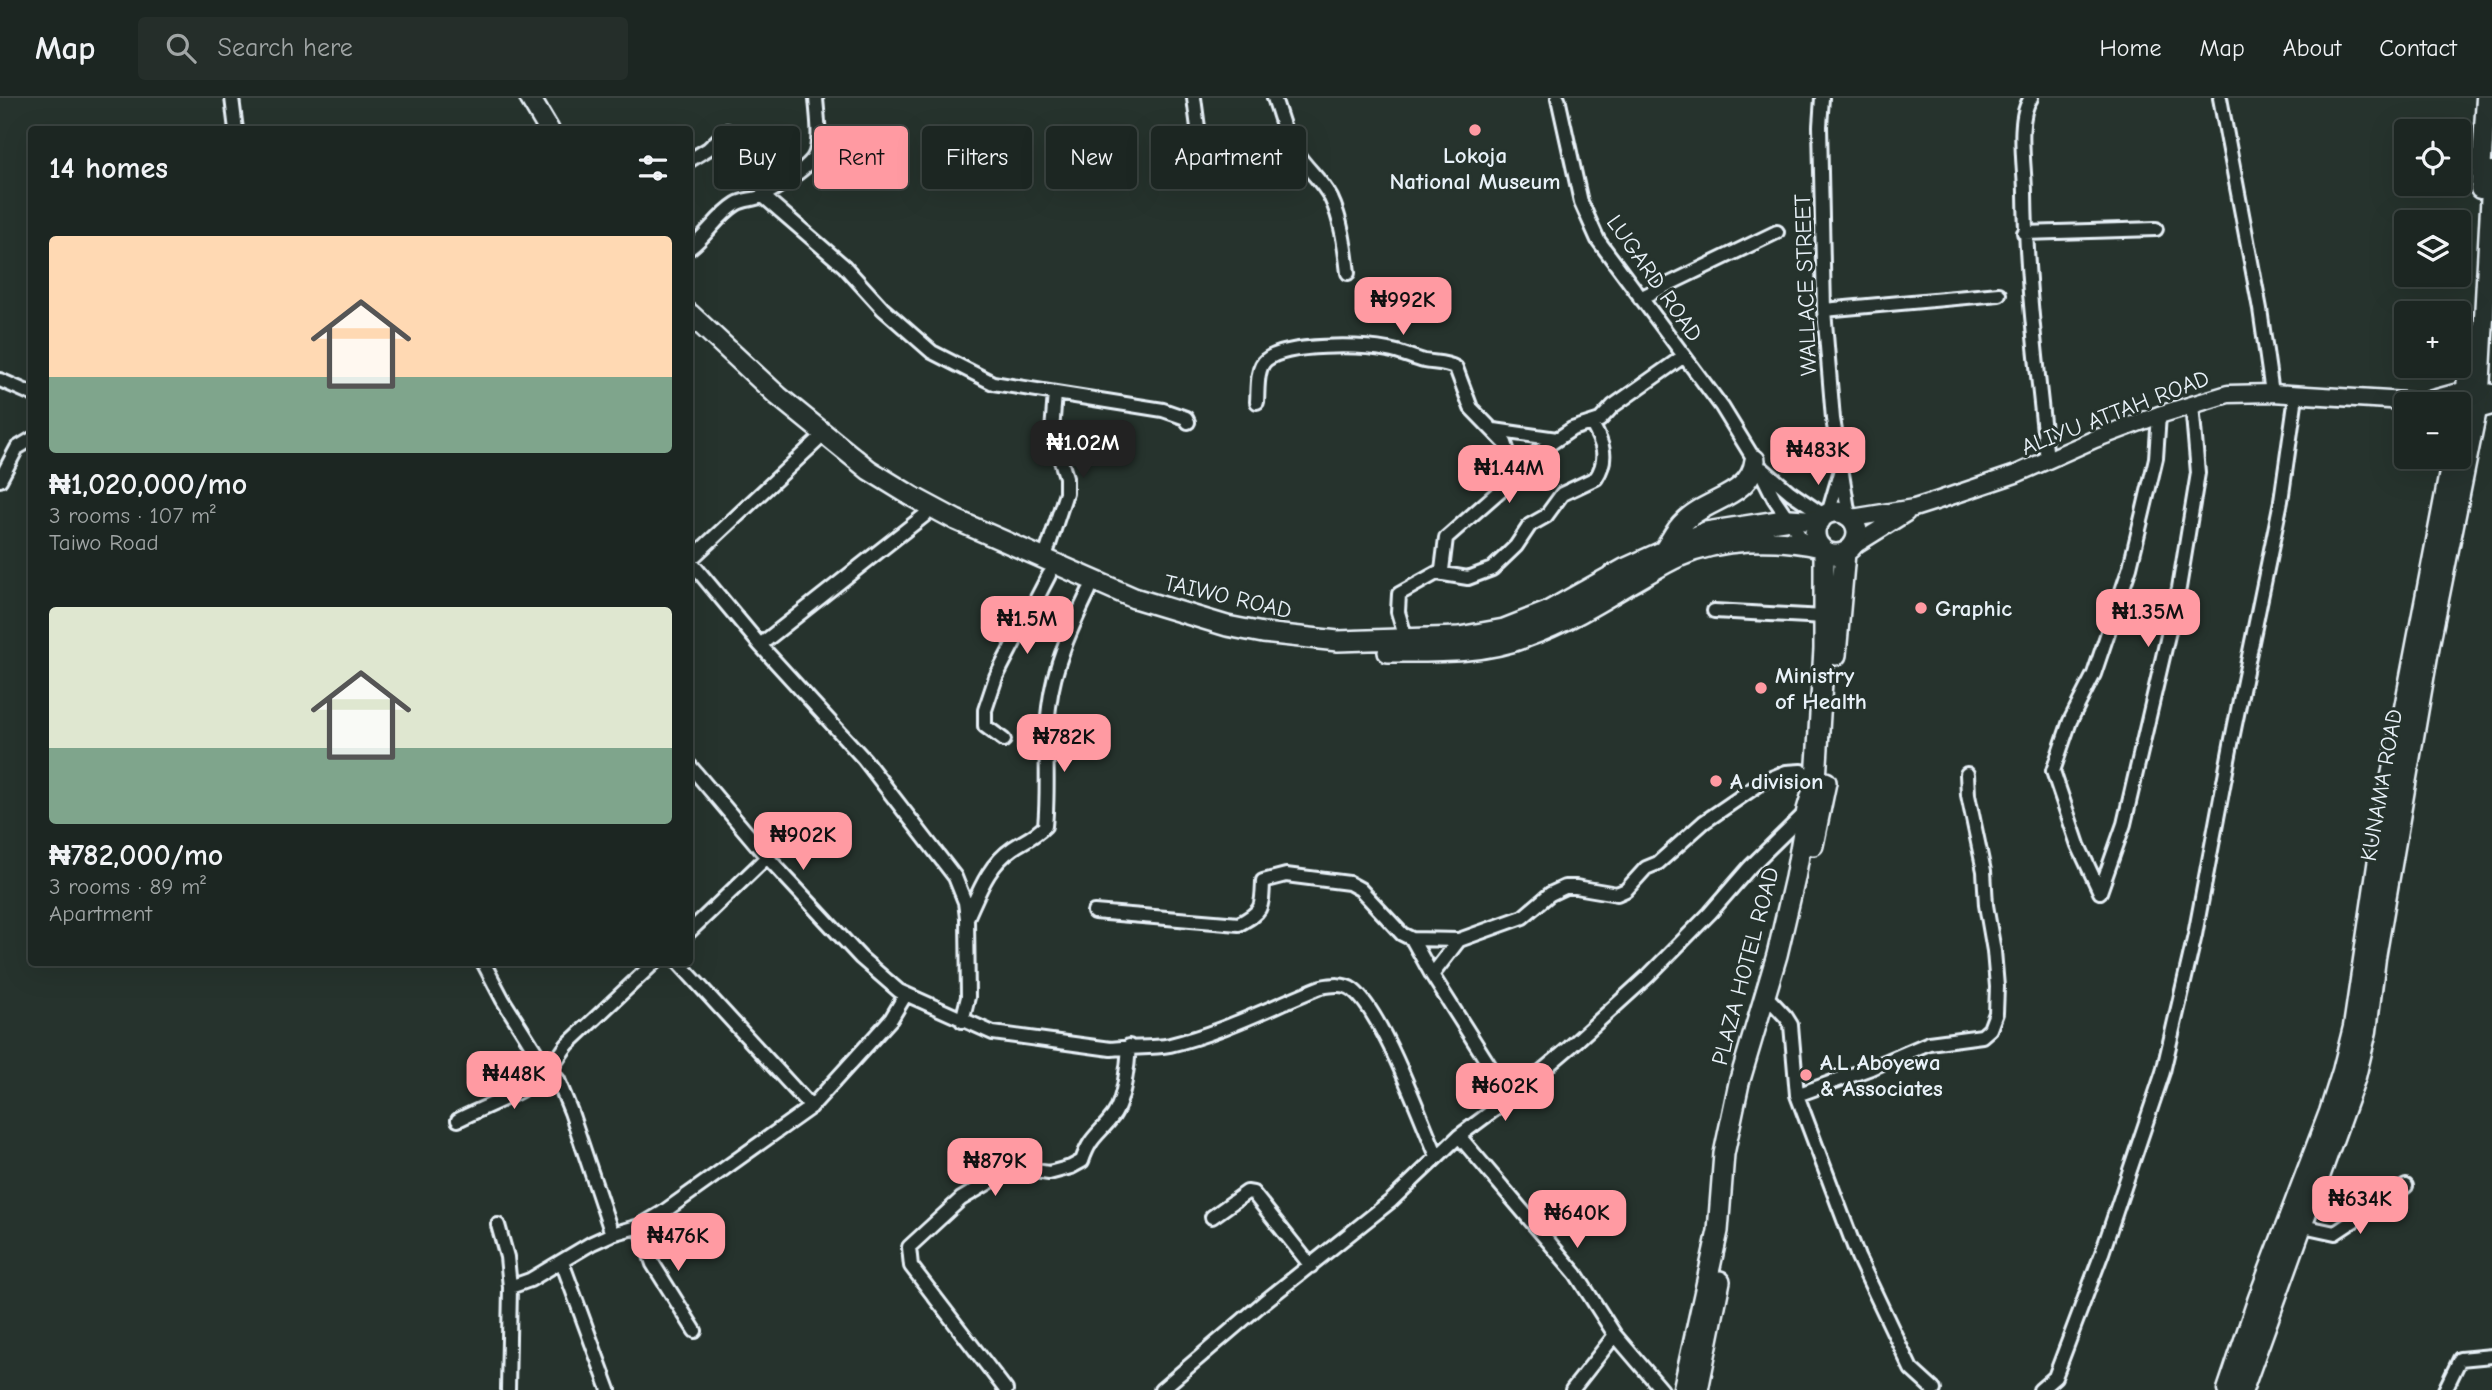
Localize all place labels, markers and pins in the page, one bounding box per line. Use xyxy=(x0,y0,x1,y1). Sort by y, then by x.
marker: Lokoja National Museum xyxy=(1467,122,1483,138)
place label: Lokoja National Museum xyxy=(1389,142,1561,195)
pin: ₦992K xyxy=(1354,278,1452,337)
pin: ₦1.02M xyxy=(1026,420,1140,480)
pin: ₦483K xyxy=(1769,428,1867,487)
pin: ₦1.44M xyxy=(1452,446,1566,505)
pin: ₦1.35M xyxy=(2091,589,2205,649)
place label: Graphic xyxy=(1935,595,2012,622)
pin: ₦1.5M xyxy=(978,596,1076,656)
marker: Graphic xyxy=(1913,600,1929,616)
place label: Ministry of Health xyxy=(1775,662,1867,715)
marker: Ministry of Health xyxy=(1753,680,1769,696)
pin: ₦782K xyxy=(1015,714,1113,774)
place label: A division xyxy=(1730,768,1824,795)
marker: A division xyxy=(1708,773,1724,789)
pin: ₦902K xyxy=(754,812,852,872)
place label: A.L Aboyewa & Associates xyxy=(1820,1049,1943,1102)
pin: ₦448K xyxy=(465,1052,563,1111)
pin: ₦602K xyxy=(1456,1063,1554,1123)
marker: A.L Aboyewa & Associates xyxy=(1798,1067,1814,1083)
pin: ₦879K xyxy=(946,1138,1044,1198)
pin: ₦634K xyxy=(2311,1176,2409,1236)
pin: ₦640K xyxy=(1528,1190,1626,1250)
pin: ₦476K xyxy=(629,1214,727,1273)

